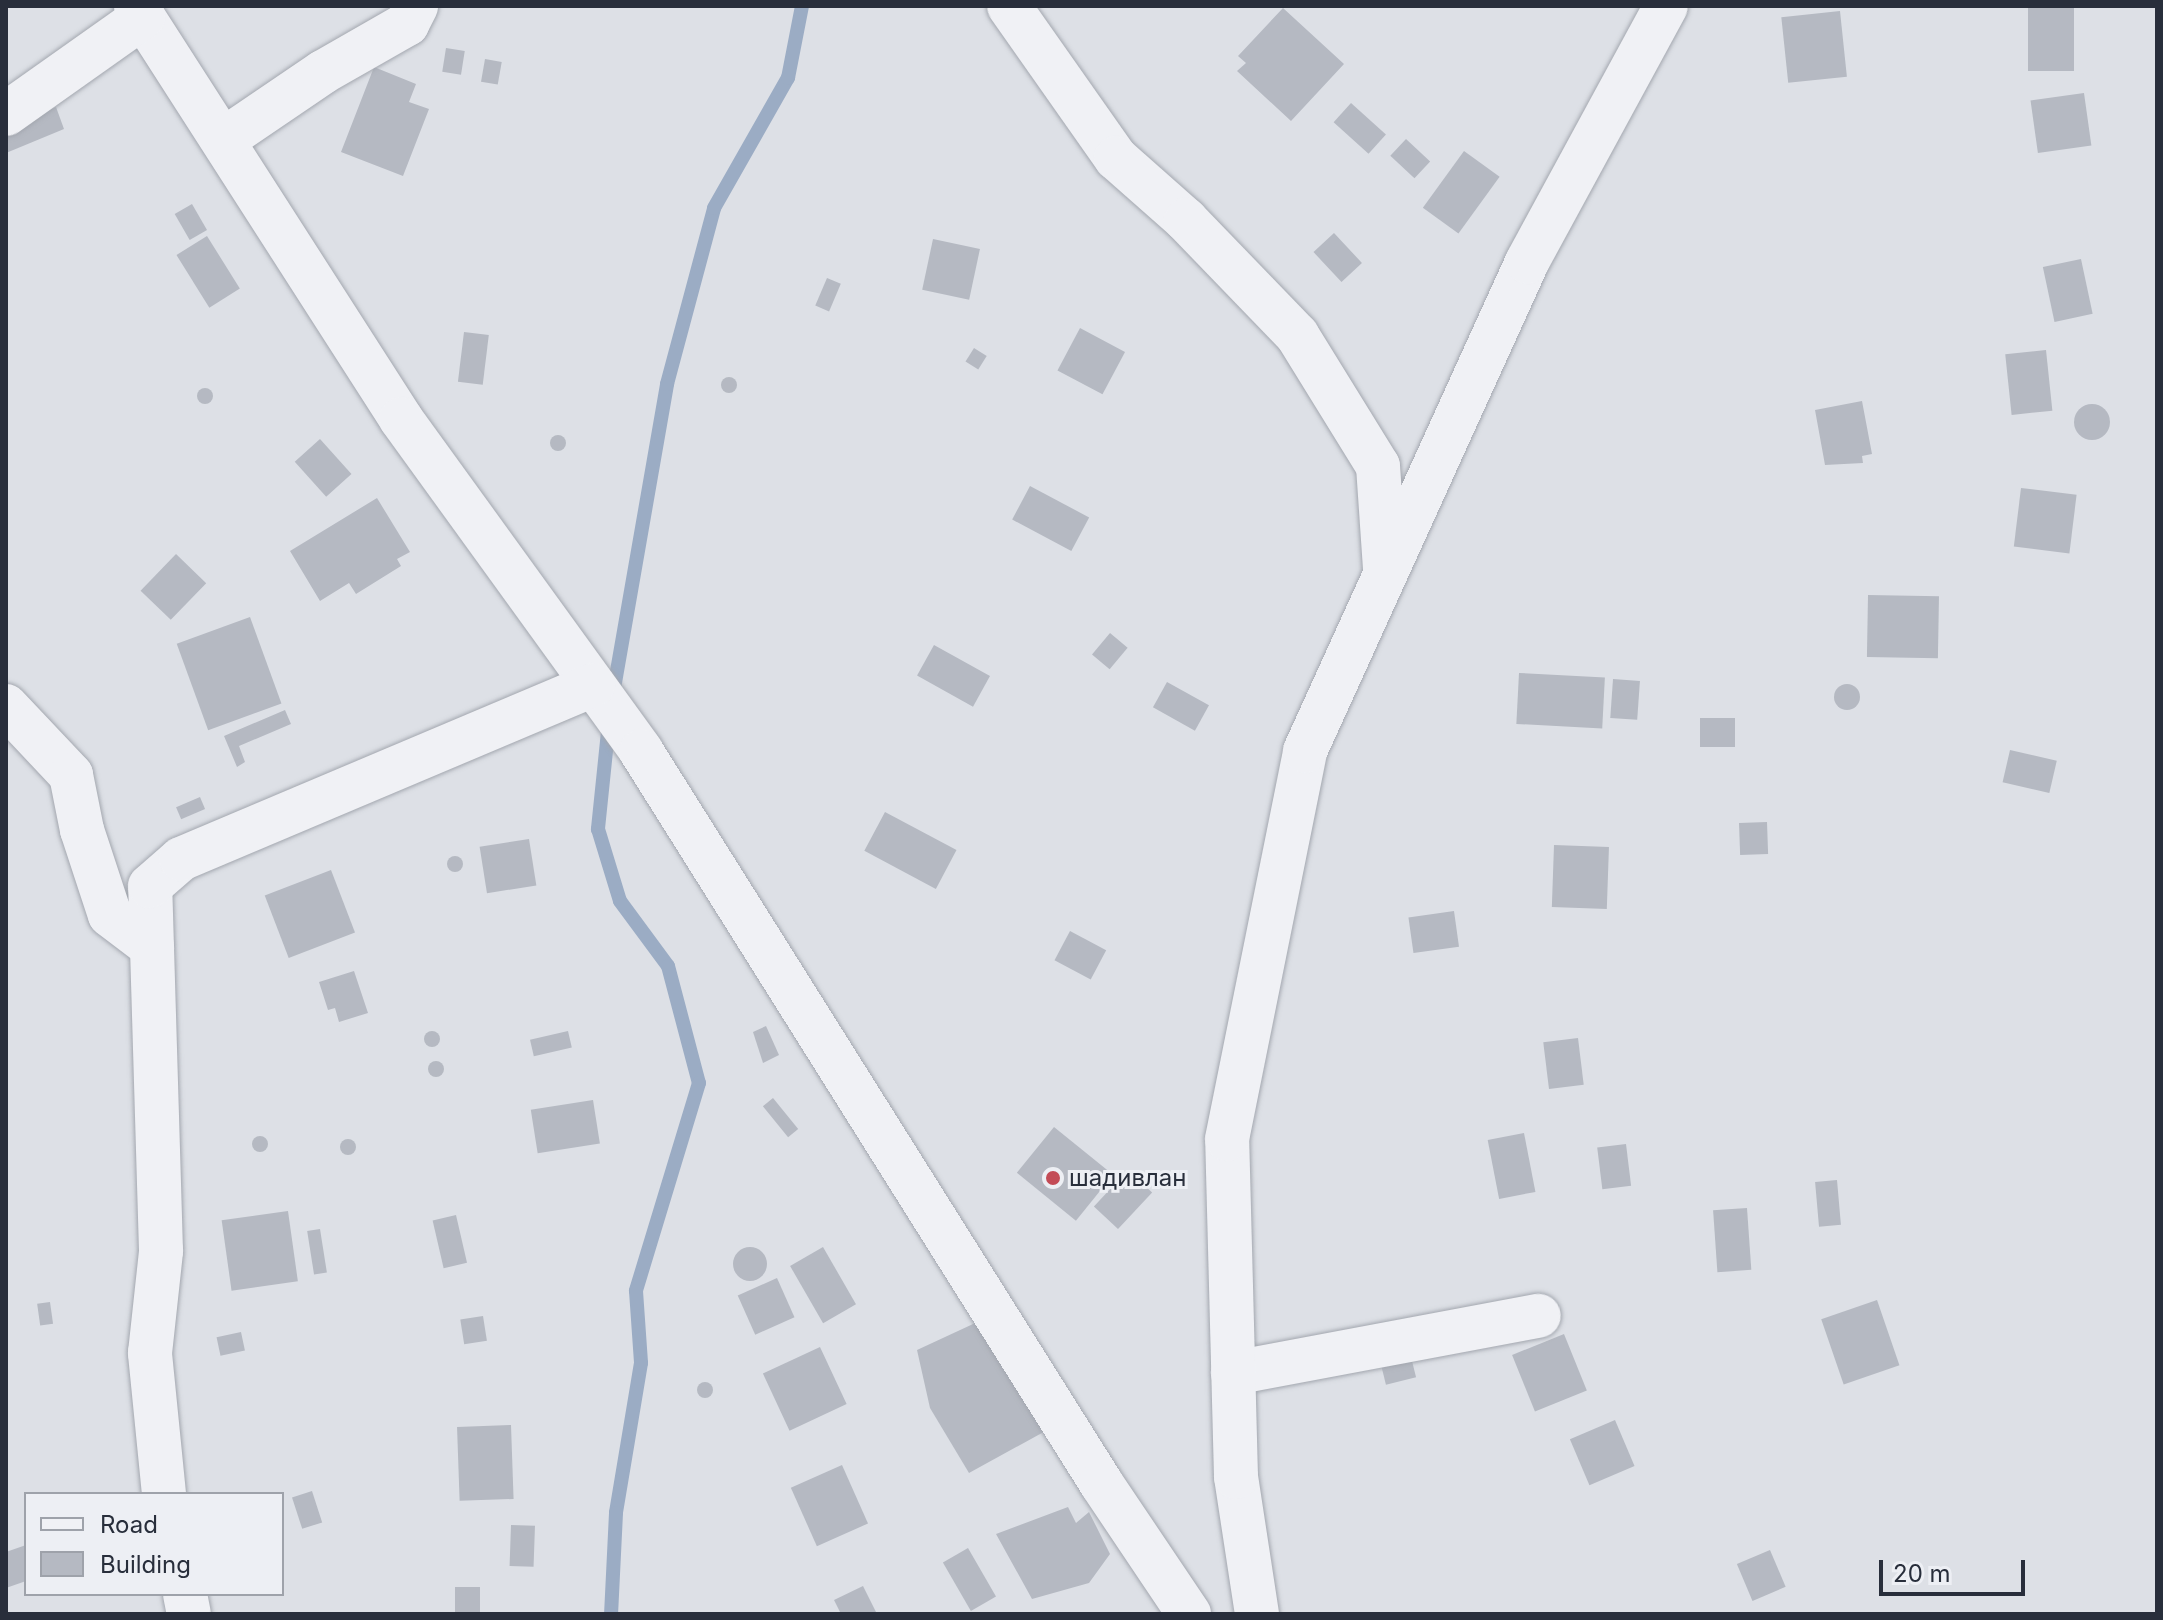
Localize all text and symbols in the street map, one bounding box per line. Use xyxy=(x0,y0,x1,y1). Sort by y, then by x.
place label: шадивлан xyxy=(1069,1164,1187,1192)
marker: шадивлан xyxy=(1044,1169,1062,1187)
legend xyxy=(24,1492,284,1596)
text: Road xyxy=(100,1510,158,1539)
scale bar xyxy=(1883,1544,2029,1594)
text: Building xyxy=(100,1550,191,1579)
text: 20 m xyxy=(1893,1559,1951,1588)

